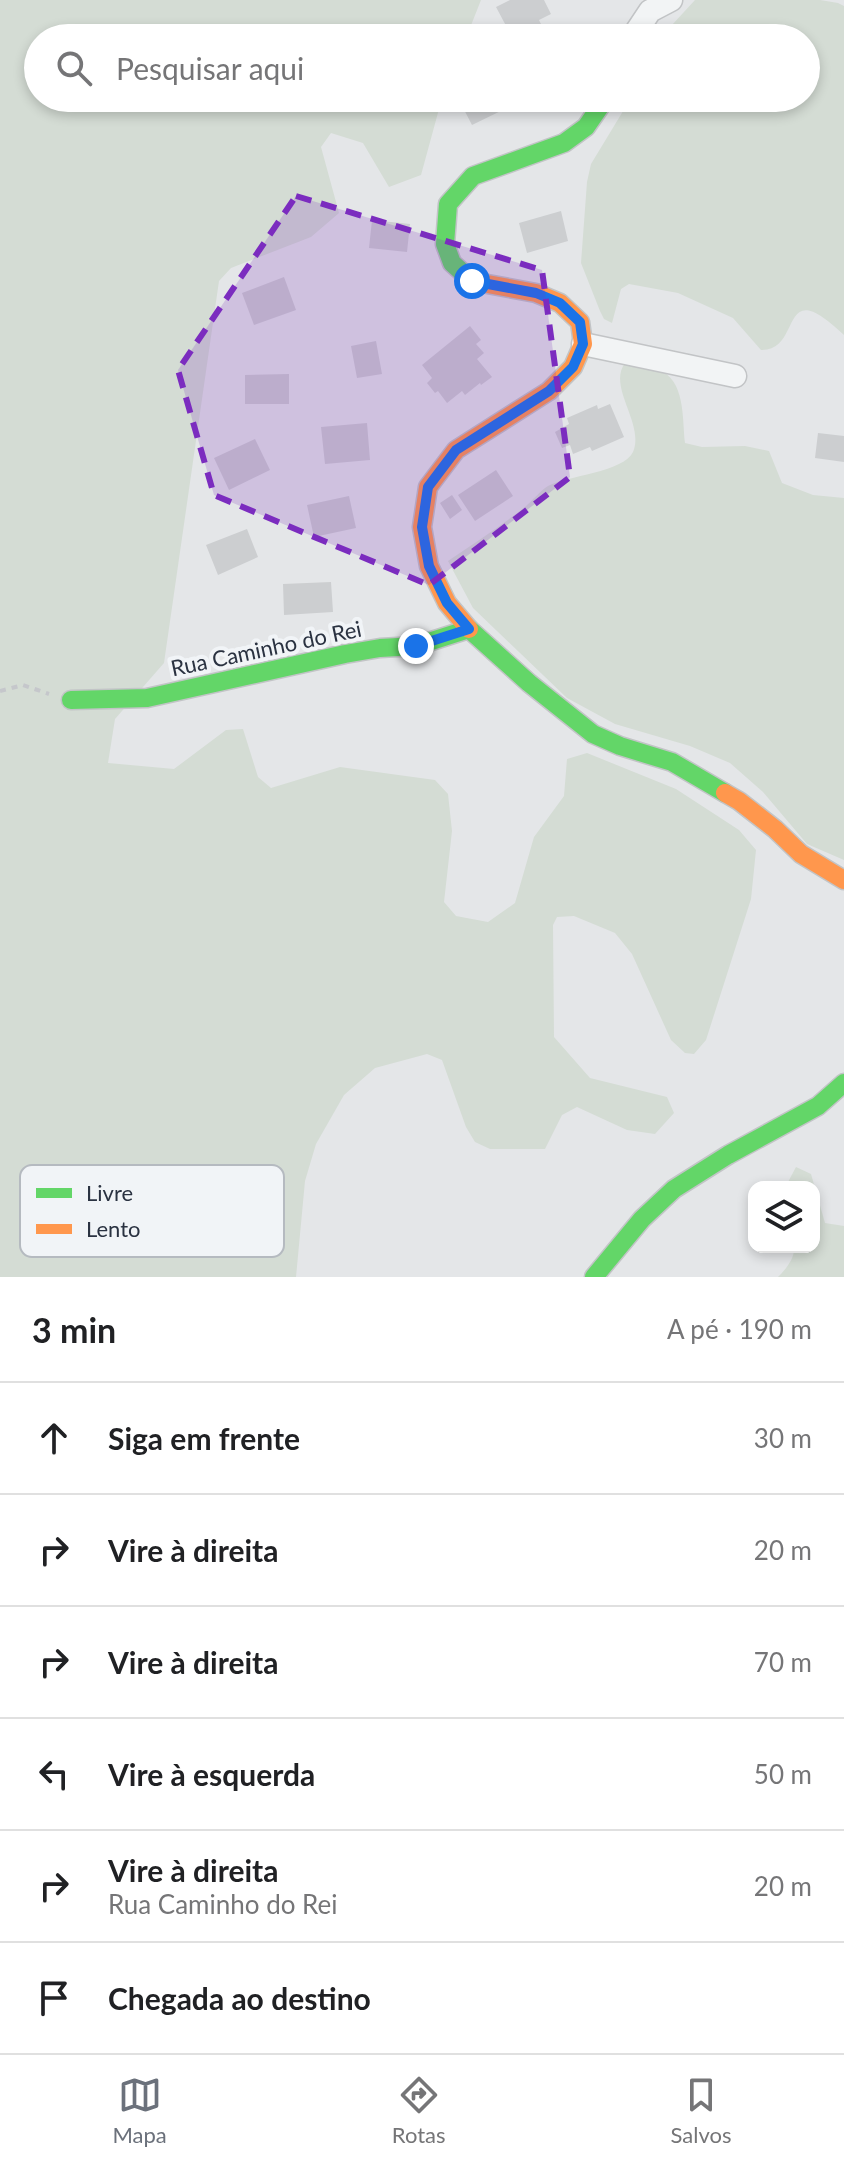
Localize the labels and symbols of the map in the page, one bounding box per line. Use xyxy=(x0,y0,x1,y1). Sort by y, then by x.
route start xyxy=(454,263,490,299)
street label: Rua Caminho do Rei xyxy=(168,615,364,681)
route end xyxy=(398,628,434,664)
legend xyxy=(20,1165,284,1257)
text: Livre xyxy=(86,1179,133,1206)
text: Lento xyxy=(86,1215,141,1242)

